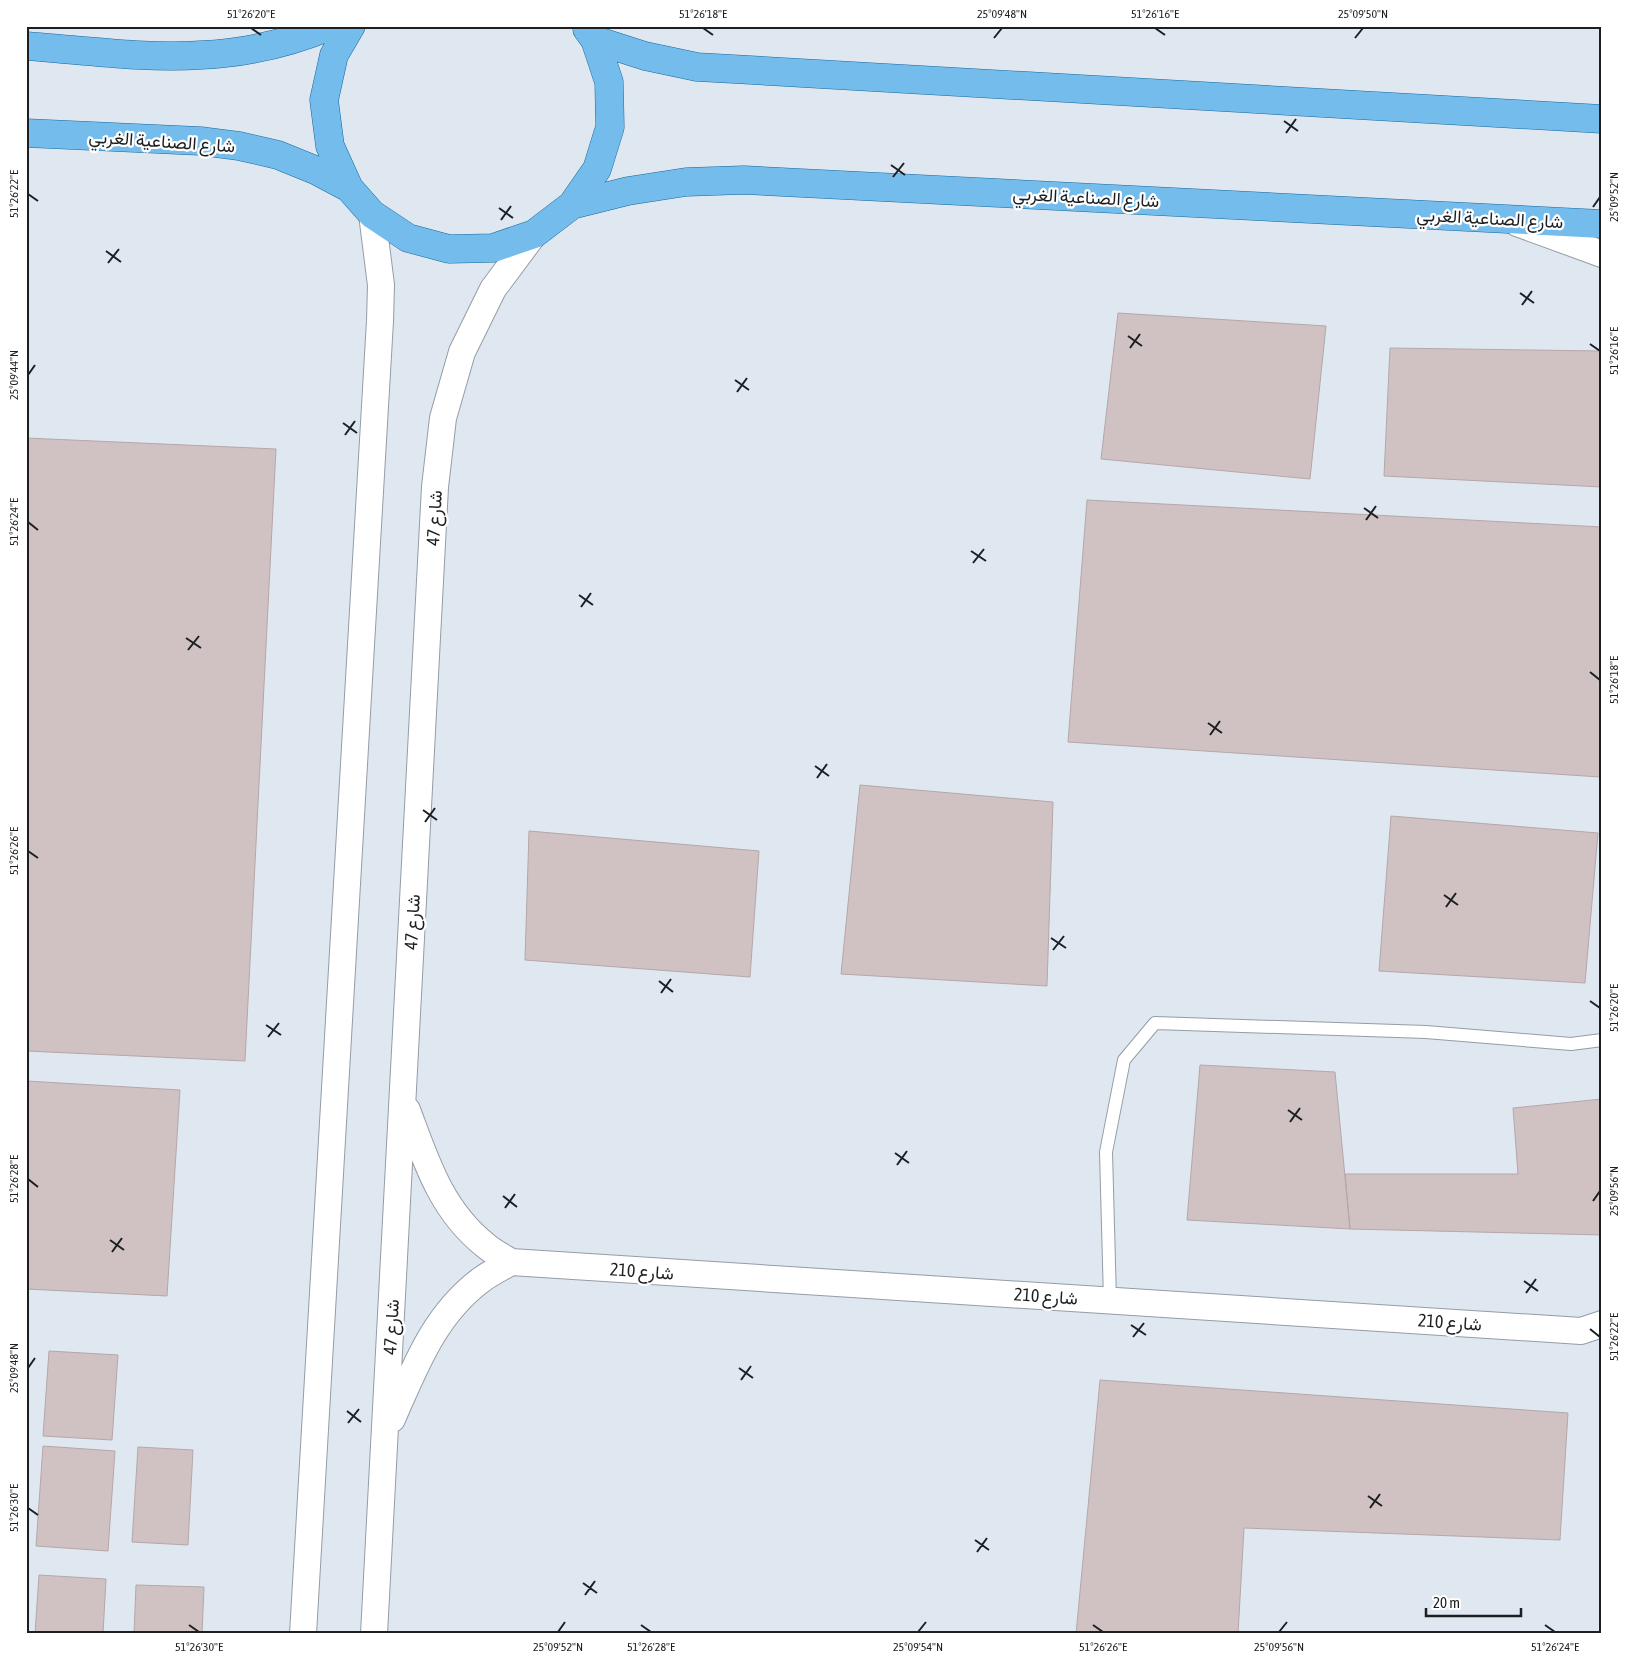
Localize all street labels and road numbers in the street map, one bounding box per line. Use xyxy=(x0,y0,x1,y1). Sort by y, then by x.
street label: شارع الصناعية الغربي xyxy=(88,125,236,162)
street label: شارع الصناعية الغربي xyxy=(1012,183,1160,216)
street label: شارع الصناعية الغربي xyxy=(1416,204,1564,237)
street label: شارع 47 xyxy=(422,490,448,546)
street label: شارع 47 xyxy=(400,894,426,950)
street label: شارع 210 xyxy=(609,1258,675,1286)
street label: شارع 210 xyxy=(1013,1283,1079,1311)
street label: شارع 47 xyxy=(379,1299,405,1355)
street label: شارع 210 xyxy=(1417,1309,1483,1337)

